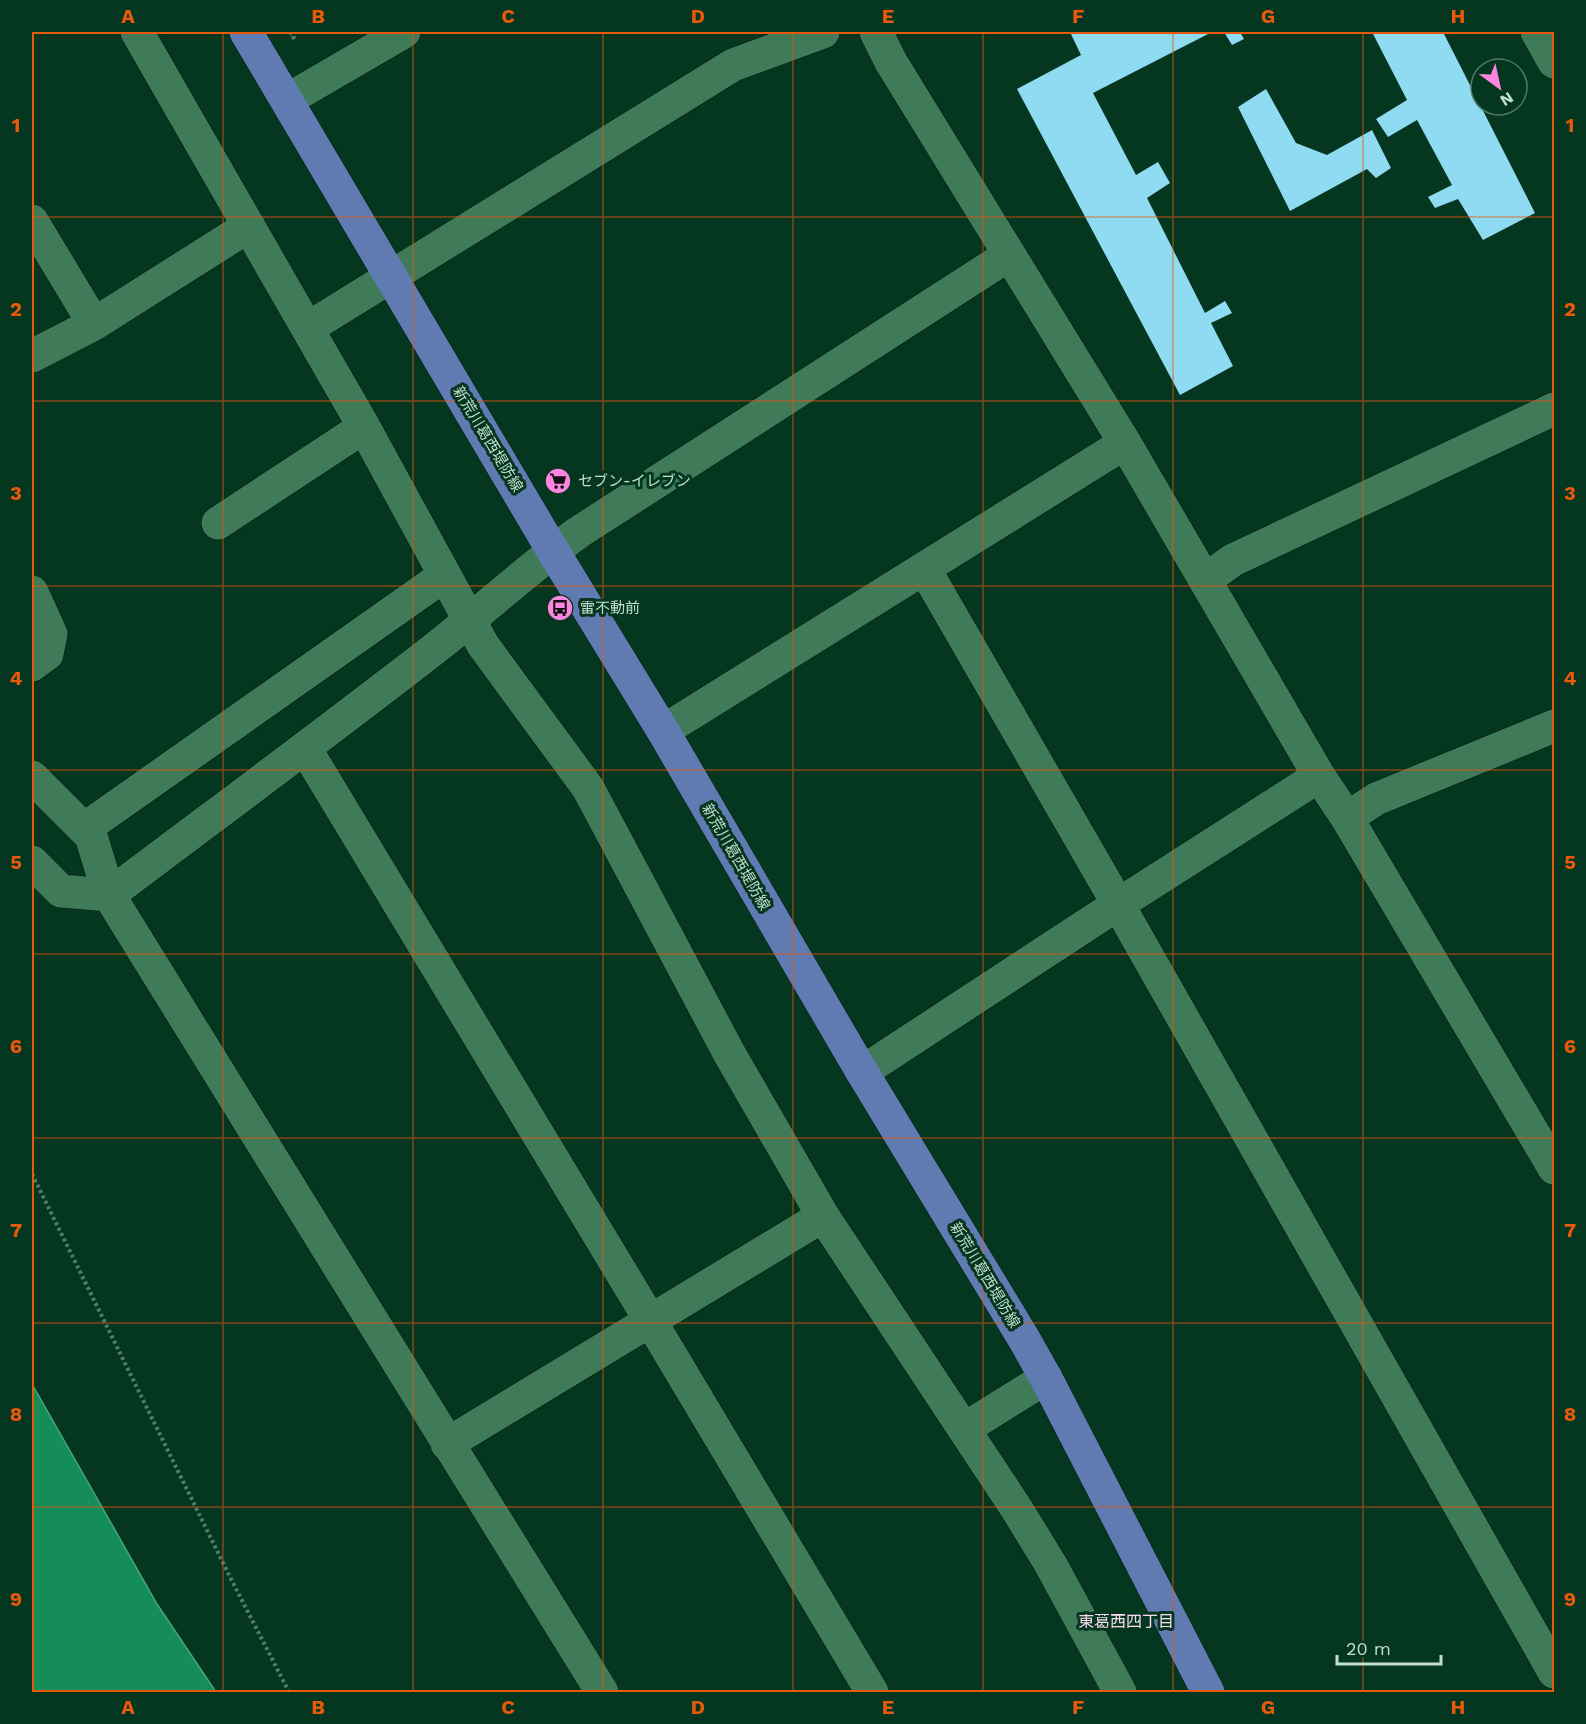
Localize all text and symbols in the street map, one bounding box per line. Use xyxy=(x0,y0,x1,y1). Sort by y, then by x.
text: A xyxy=(121,4,135,28)
text: B xyxy=(311,4,325,28)
text: C xyxy=(501,4,515,28)
text: D xyxy=(691,4,705,28)
text: E xyxy=(882,4,894,28)
text: F xyxy=(1072,4,1084,28)
text: G xyxy=(1261,4,1275,28)
text: H xyxy=(1451,4,1465,28)
north arrow xyxy=(1469,57,1529,117)
text: N xyxy=(1497,88,1517,110)
text: 1 xyxy=(12,113,20,137)
text: 1 xyxy=(1566,113,1574,137)
text: 2 xyxy=(10,297,22,321)
text: 2 xyxy=(1564,297,1576,321)
street label: 新荒川葛西堤防線 xyxy=(449,383,527,495)
supermarket icon: セブン-イレブン xyxy=(543,466,573,496)
place label: セブン-イレブン xyxy=(578,472,691,490)
text: 3 xyxy=(10,481,22,505)
text: 3 xyxy=(1564,481,1576,505)
bus stop icon: 雷不動前 xyxy=(545,593,575,623)
place label: 雷不動前 xyxy=(580,599,640,617)
text: 4 xyxy=(10,666,23,690)
text: 4 xyxy=(1564,666,1577,690)
street label: 新荒川葛西堤防線 xyxy=(698,801,774,913)
text: 5 xyxy=(10,850,22,874)
text: 5 xyxy=(1564,850,1576,874)
text: 6 xyxy=(10,1034,22,1058)
text: 6 xyxy=(1564,1034,1576,1058)
text: 7 xyxy=(10,1218,22,1242)
text: 7 xyxy=(1564,1218,1576,1242)
street label: 新荒川葛西堤防線 xyxy=(946,1219,1024,1331)
text: 8 xyxy=(10,1402,22,1426)
text: 8 xyxy=(1564,1402,1576,1426)
text: 9 xyxy=(10,1587,22,1611)
text: 9 xyxy=(1564,1587,1576,1611)
district label: 東葛西四丁目 xyxy=(1078,1612,1174,1631)
scale bar xyxy=(1337,1628,1440,1666)
text: 20 m xyxy=(1346,1638,1391,1659)
text: A xyxy=(121,1695,135,1719)
text: B xyxy=(311,1695,325,1719)
text: C xyxy=(501,1695,515,1719)
text: D xyxy=(691,1695,705,1719)
text: E xyxy=(882,1695,894,1719)
text: F xyxy=(1072,1695,1084,1719)
text: G xyxy=(1261,1695,1275,1719)
text: H xyxy=(1451,1695,1465,1719)

